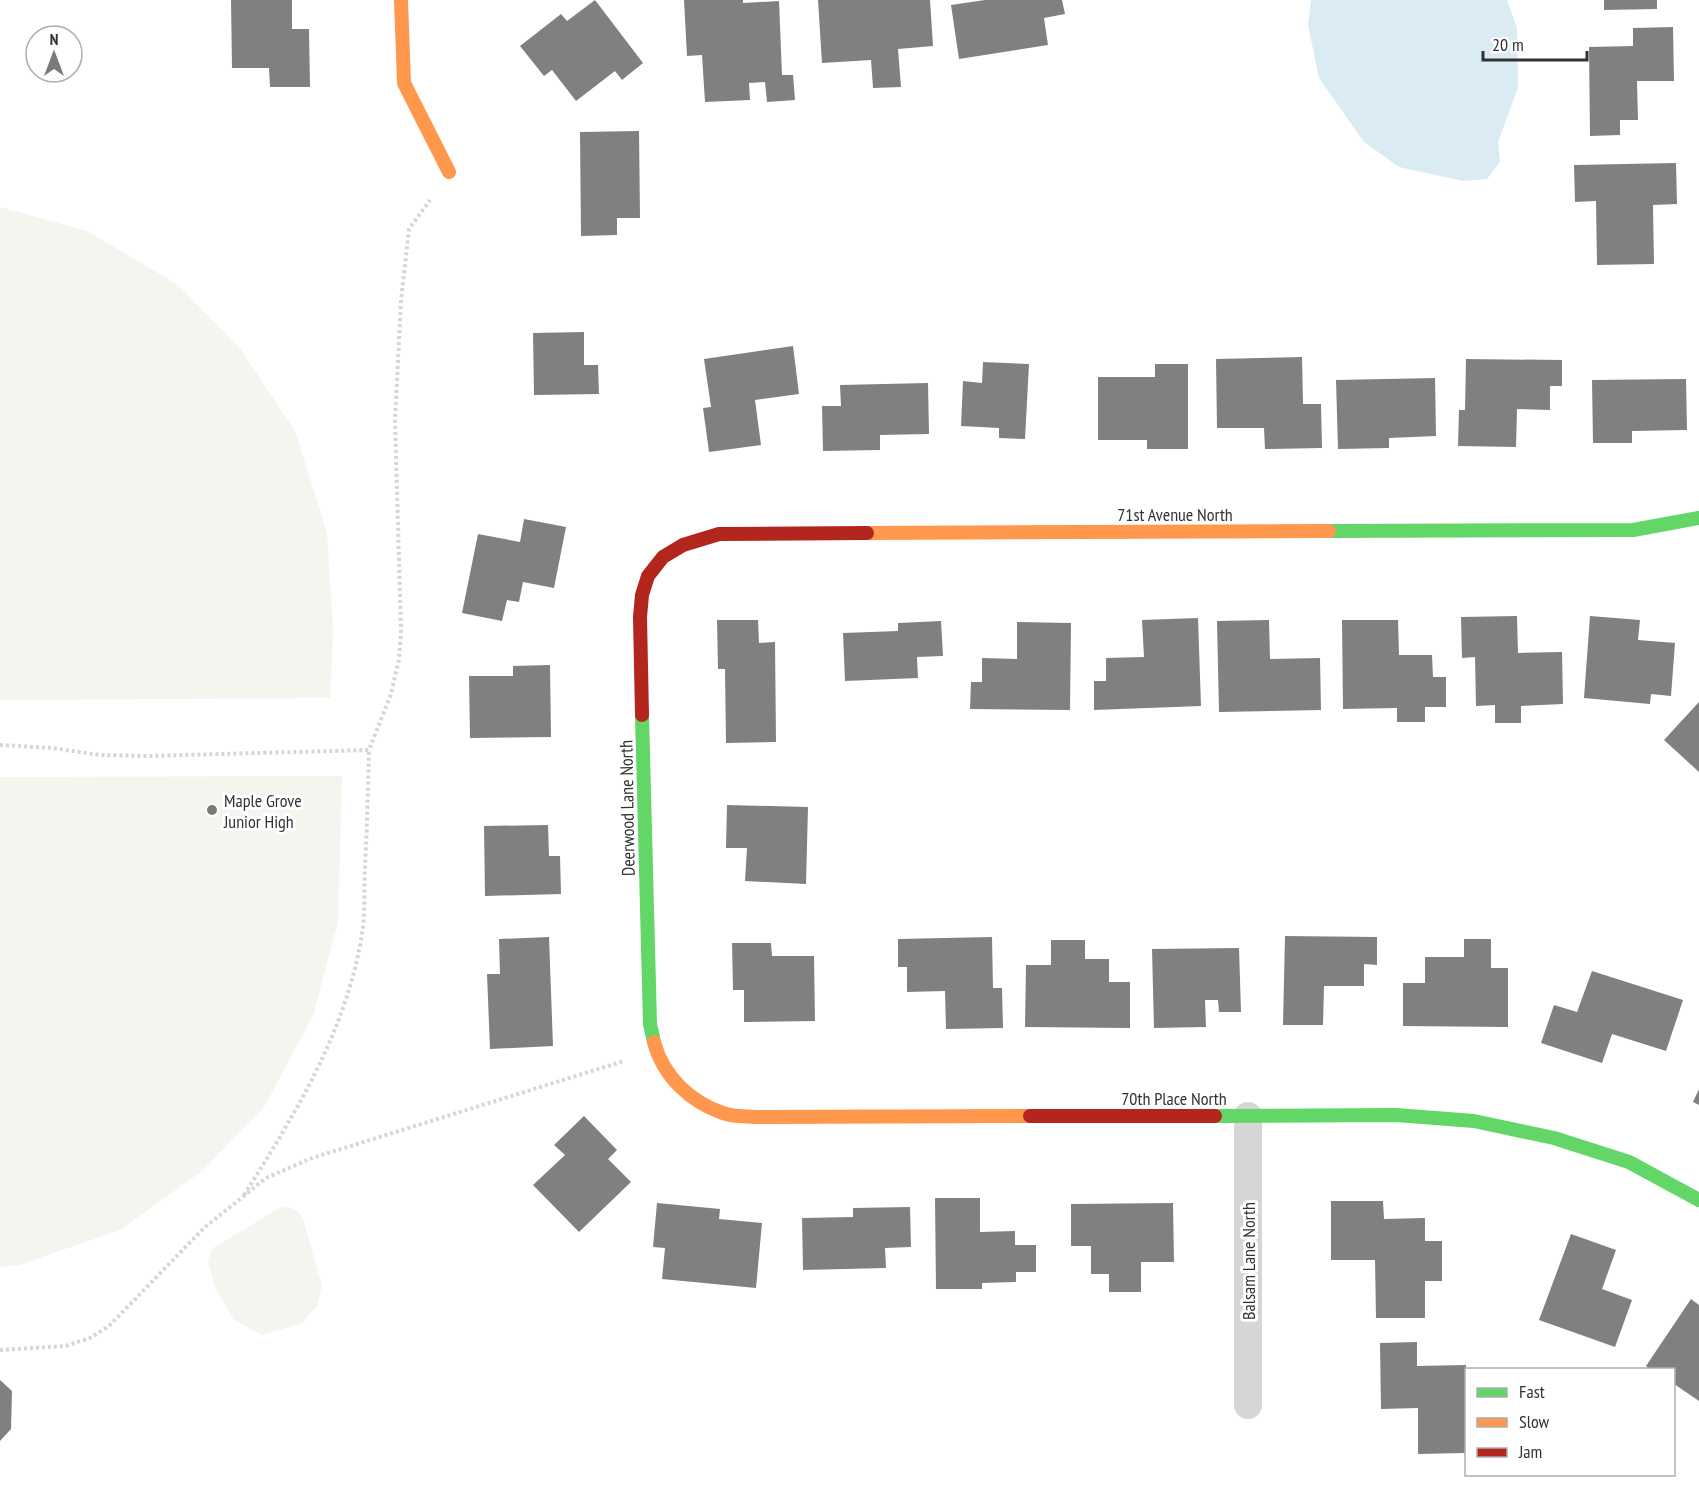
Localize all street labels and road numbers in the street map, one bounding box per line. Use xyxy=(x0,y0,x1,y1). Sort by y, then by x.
street label: 71st Avenue North xyxy=(1117,503,1233,526)
street label: Deerwood Lane North xyxy=(614,740,640,876)
street label: 70th Place North xyxy=(1121,1087,1227,1110)
street label: Balsam Lane North xyxy=(1237,1202,1260,1320)

